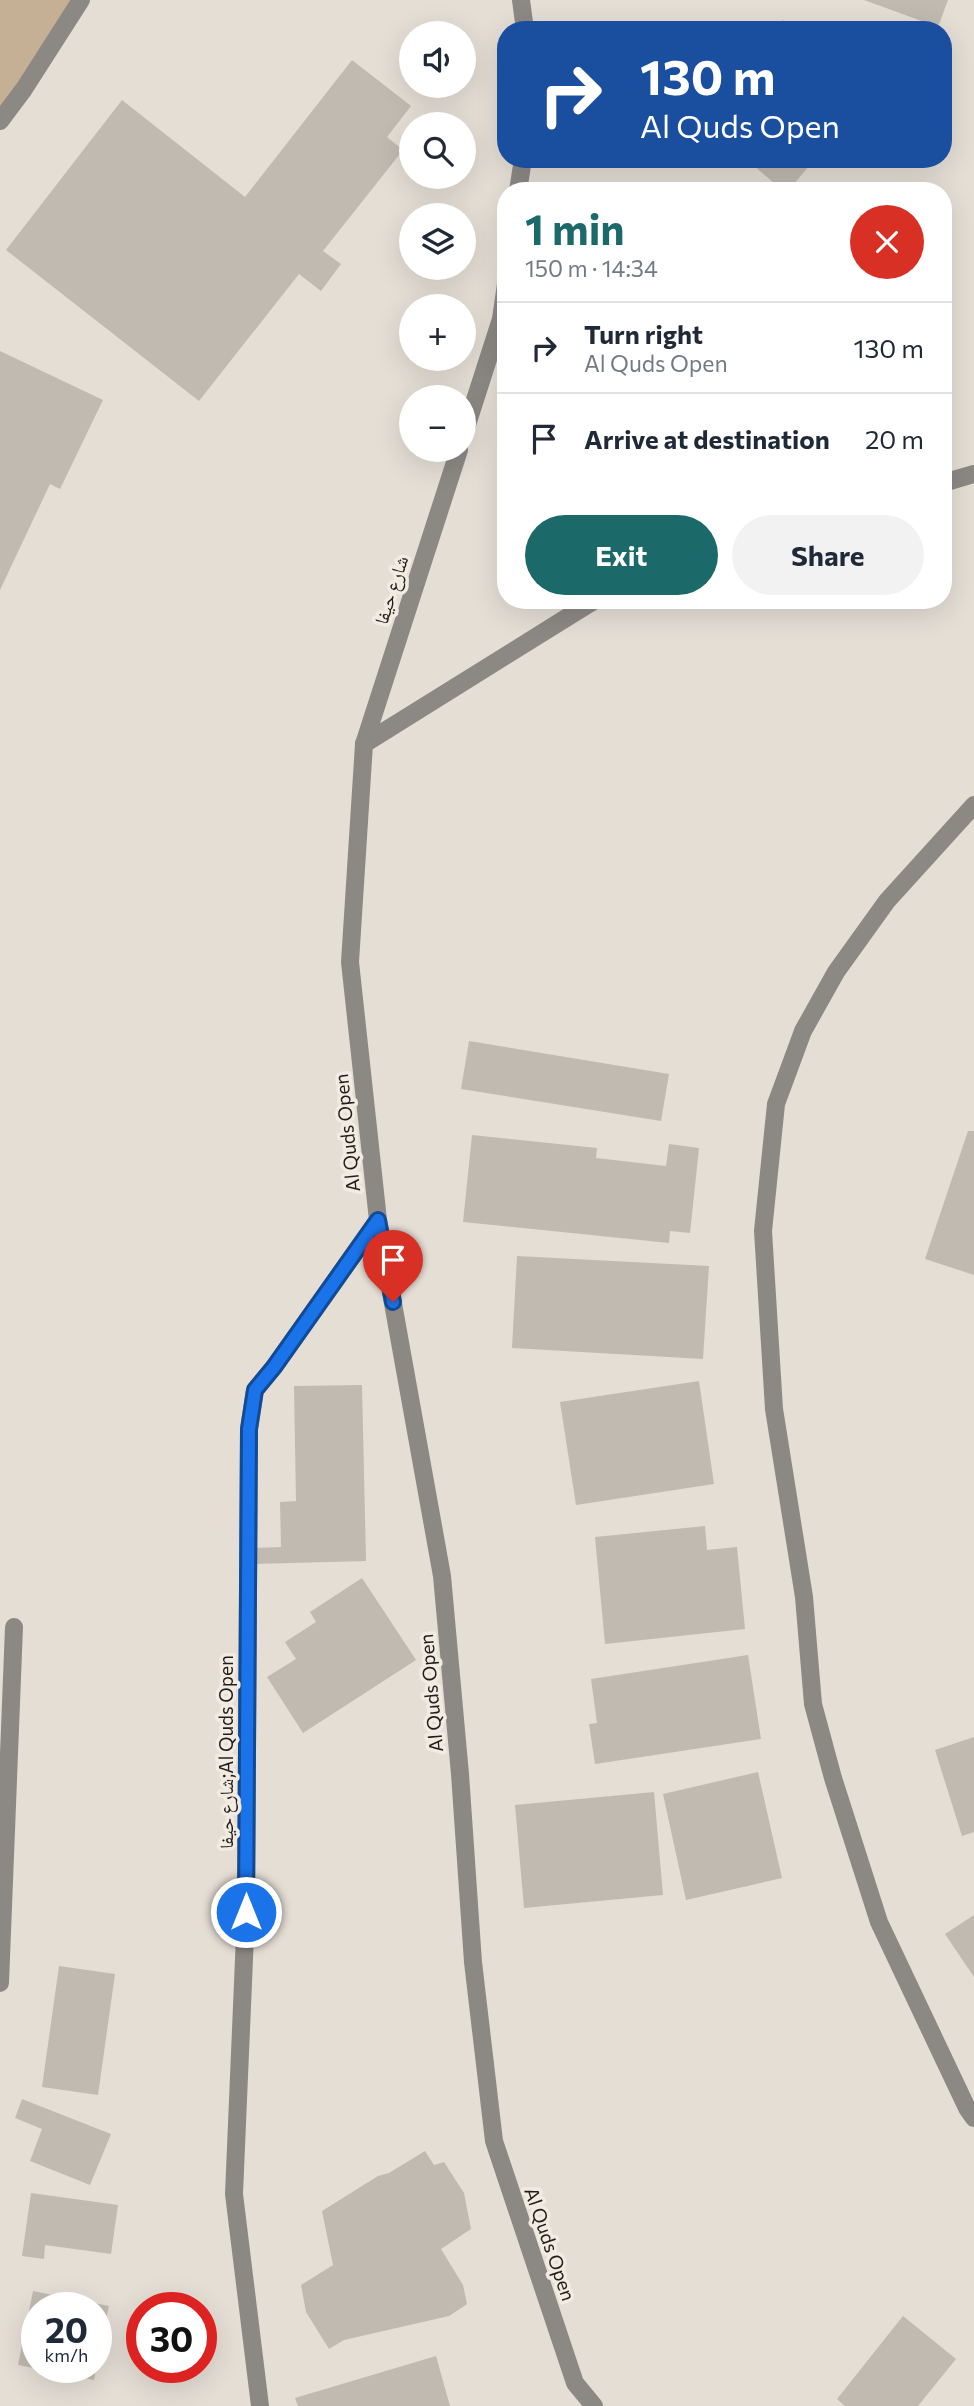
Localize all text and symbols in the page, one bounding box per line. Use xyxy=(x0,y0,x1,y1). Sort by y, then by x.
map controls xyxy=(399,21,476,462)
button: sound xyxy=(399,21,476,98)
text: 130 m xyxy=(640,45,775,105)
icon: right xyxy=(525,49,616,140)
text: Al Quds Open xyxy=(640,105,840,145)
button: search xyxy=(399,112,476,189)
text: 1 min xyxy=(525,202,625,254)
button: layers xyxy=(399,203,476,280)
button: close xyxy=(850,205,924,279)
text: 150 m · 14:34 xyxy=(525,254,658,282)
button: + xyxy=(399,294,476,371)
text: Turn right xyxy=(584,318,703,349)
icon: right xyxy=(525,329,563,367)
text: 130 m xyxy=(853,332,924,363)
text: Al Quds Open xyxy=(584,349,728,377)
button: − xyxy=(399,385,476,462)
icon: arrive xyxy=(525,420,563,458)
text: Arrive at destination xyxy=(584,423,830,454)
text: 20 m xyxy=(865,423,924,454)
button: Exit xyxy=(525,515,718,595)
button: Share xyxy=(732,515,924,595)
street label: شارع حيفا xyxy=(369,553,413,627)
street label: Al Quds Open xyxy=(329,1073,364,1193)
pin xyxy=(363,1230,423,1302)
icon: arrive xyxy=(374,1241,412,1279)
street label: Al Quds Open xyxy=(414,1633,447,1753)
street label: شارع حيفا;Al Quds Open xyxy=(214,1655,238,1849)
position arrow xyxy=(209,1875,283,1949)
street label: Al Quds Open xyxy=(520,2184,581,2304)
speed limit sign: 30 xyxy=(126,2292,217,2383)
text: 20 xyxy=(45,2307,88,2350)
text: km/h xyxy=(45,2344,88,2366)

